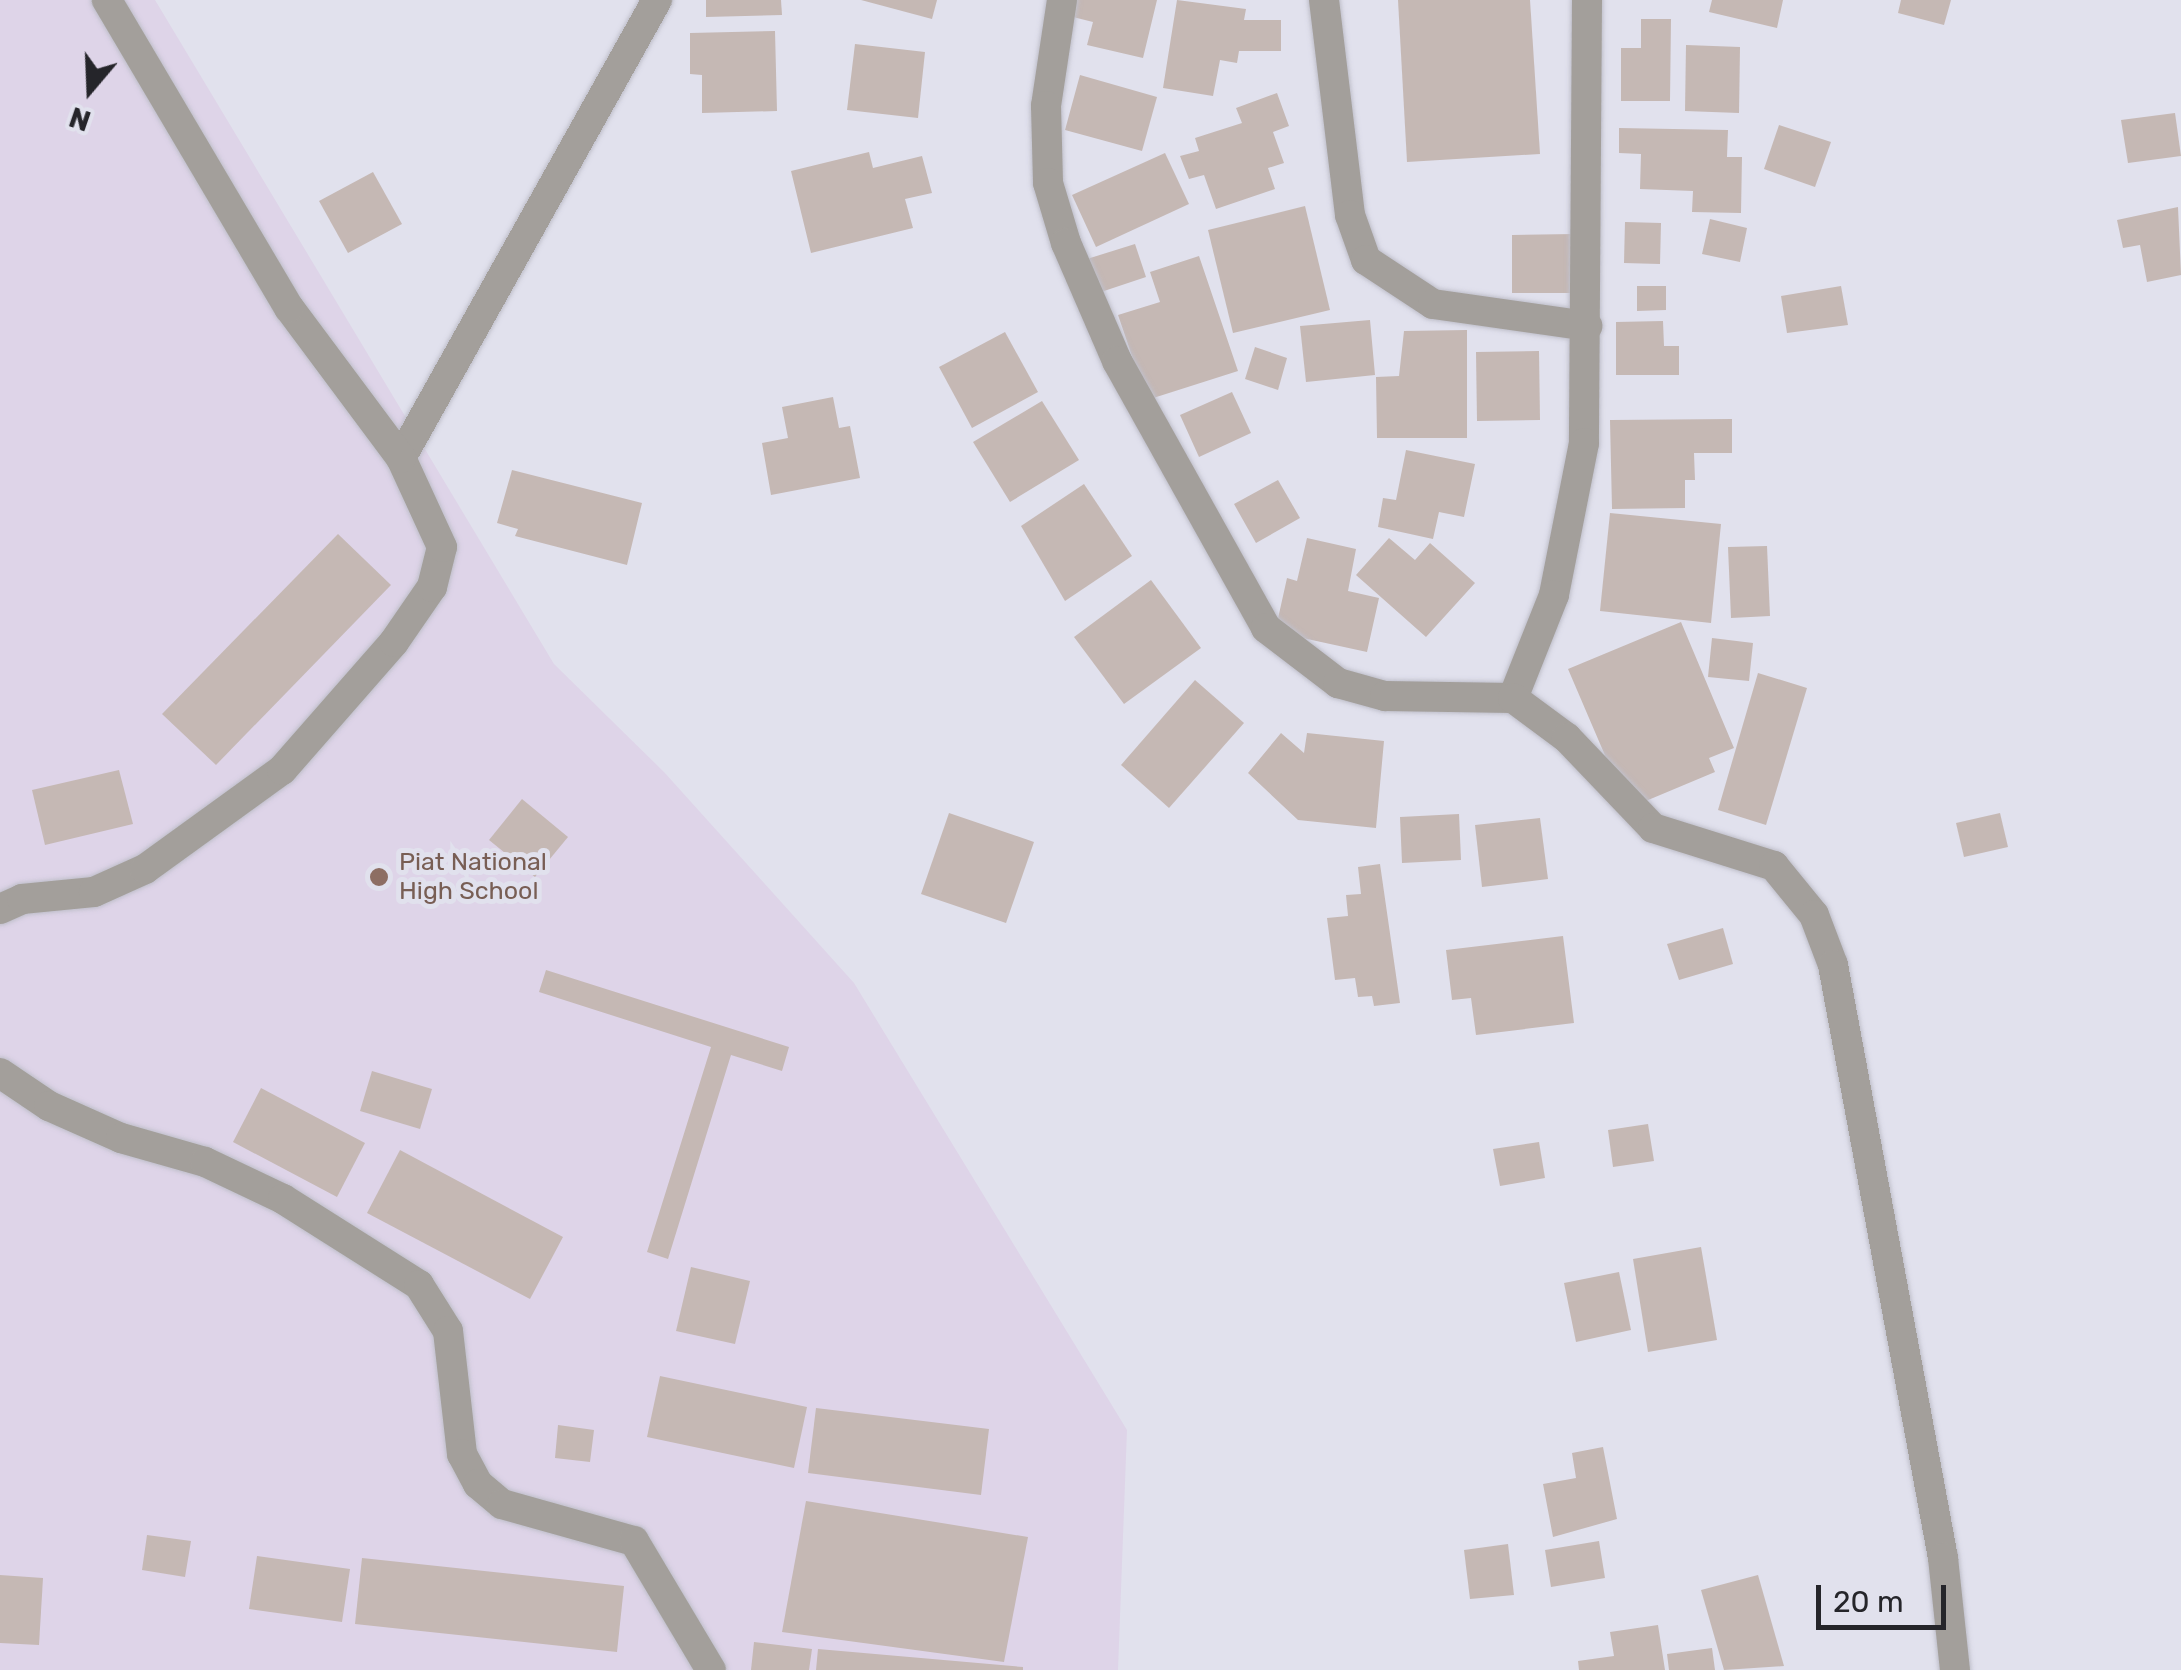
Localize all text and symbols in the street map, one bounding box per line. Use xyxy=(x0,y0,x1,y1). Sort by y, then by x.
north arrow xyxy=(40,40,140,140)
text: N xyxy=(65,100,95,138)
place label: Piat National High School xyxy=(399,848,547,907)
marker: Piat National High School xyxy=(368,866,390,888)
scale bar xyxy=(1821,1565,1951,1627)
text: 20 m xyxy=(1833,1584,1904,1620)

